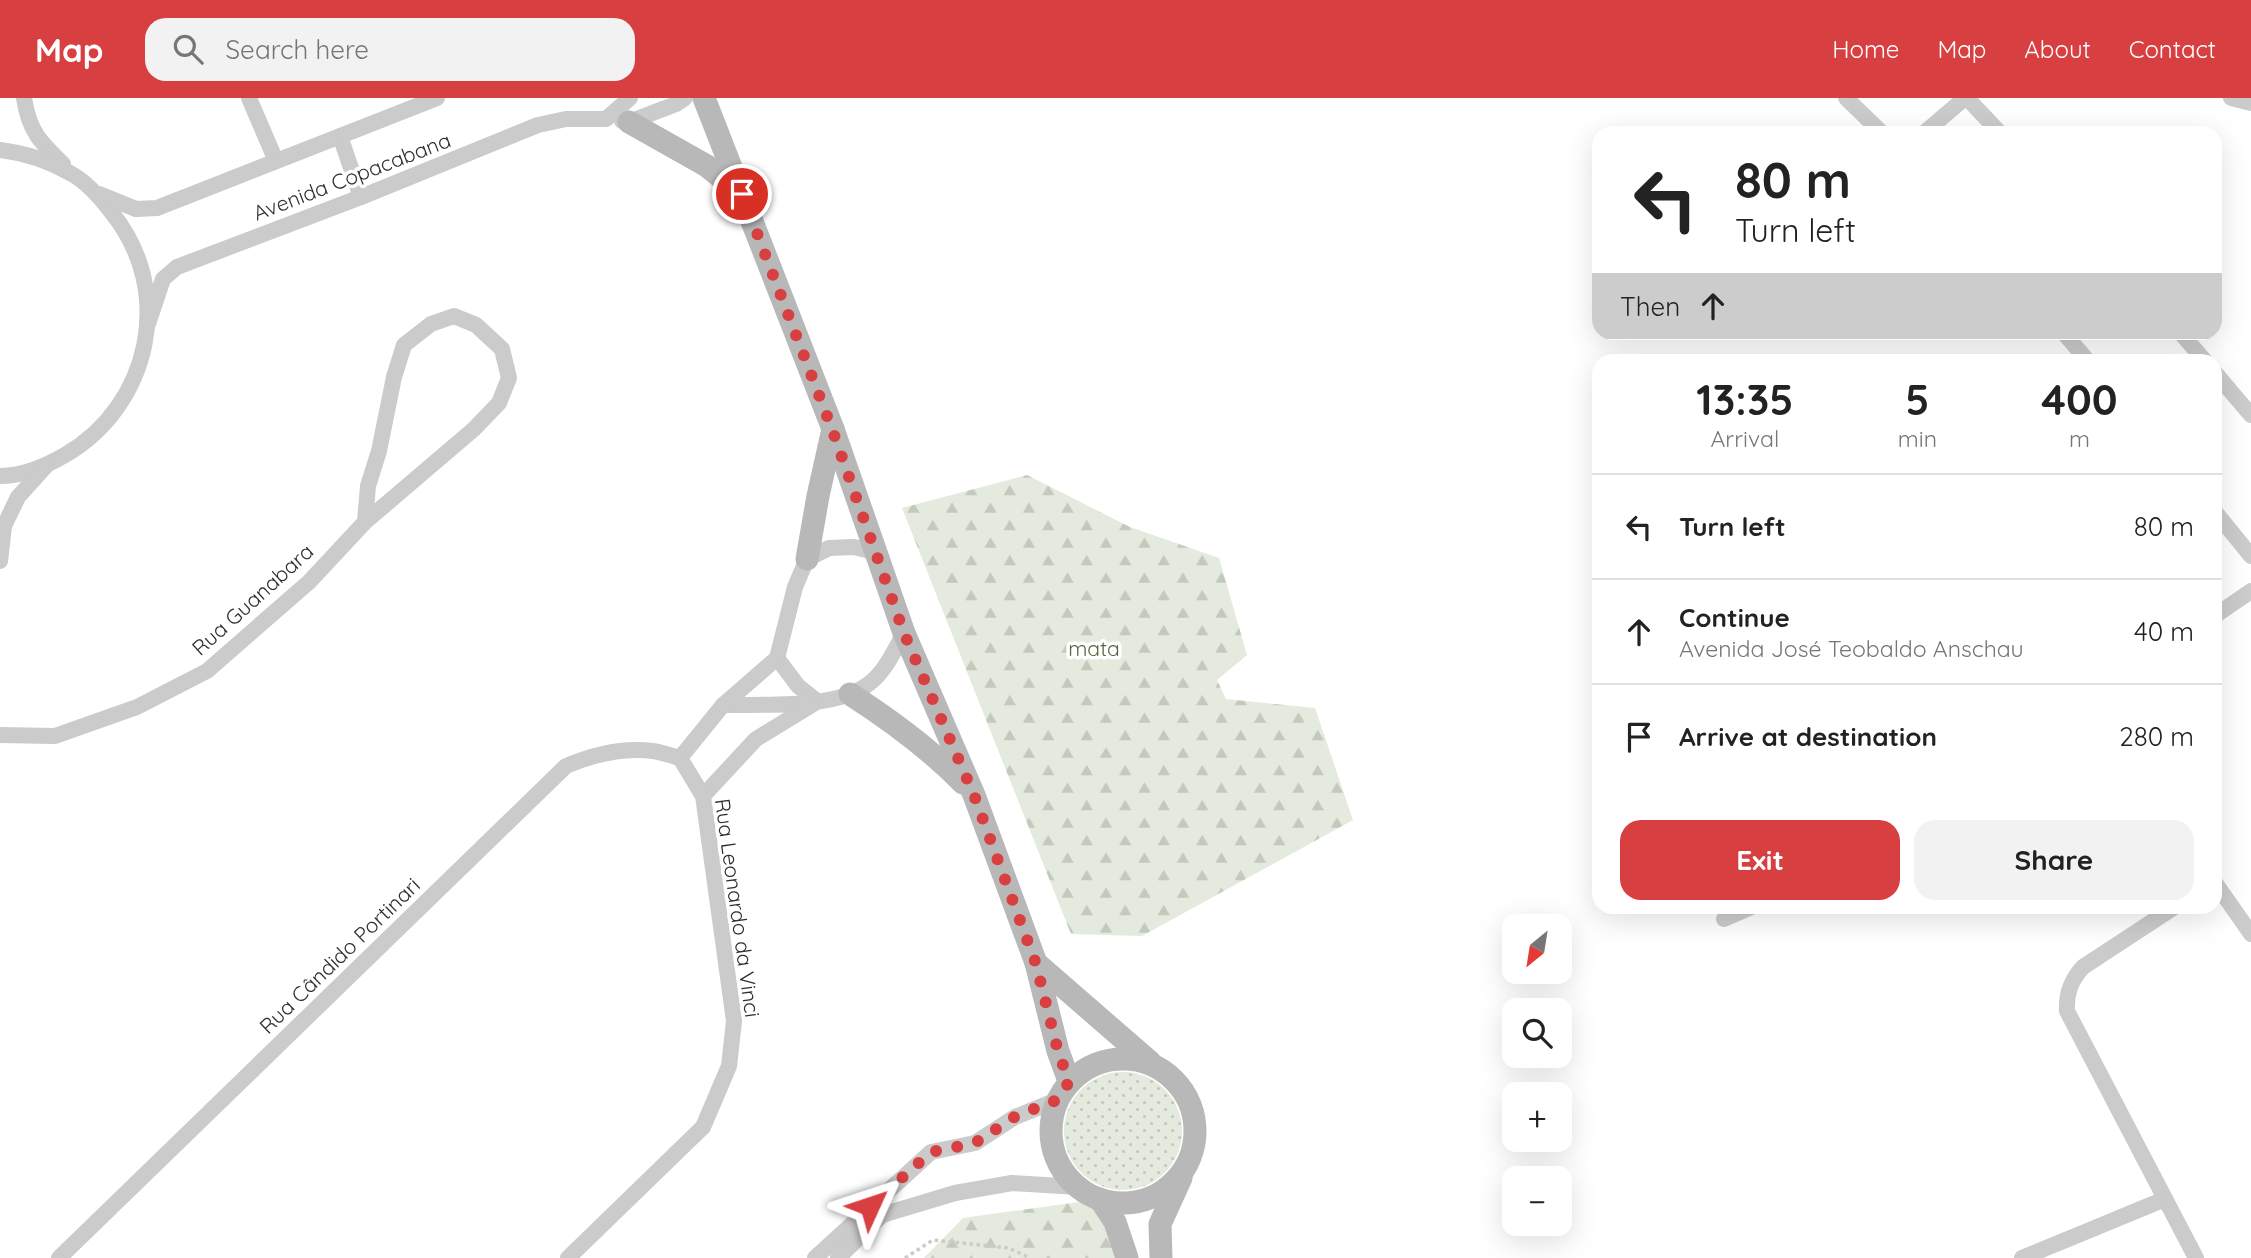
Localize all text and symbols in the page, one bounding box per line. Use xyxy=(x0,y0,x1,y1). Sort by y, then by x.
search box xyxy=(145,18,635,81)
text: Map xyxy=(35,29,103,70)
icon: search xyxy=(169,30,207,68)
text: Search here xyxy=(225,33,369,66)
text: Home xyxy=(1832,34,1899,64)
text: Map xyxy=(1937,34,1986,64)
text: About xyxy=(2024,34,2091,64)
text: Contact xyxy=(2129,34,2216,64)
street label: Avenida Copacabana xyxy=(249,126,454,226)
text: 80 m xyxy=(1735,149,1851,210)
icon: left xyxy=(1620,154,1711,245)
pin xyxy=(712,164,772,224)
icon: arrive xyxy=(723,175,761,213)
text: Turn left xyxy=(1735,210,1856,250)
icon: ahead xyxy=(1694,287,1732,325)
text: Then xyxy=(1620,290,1680,323)
text: 13:35 xyxy=(1696,373,1793,426)
text: 5 xyxy=(1905,373,1930,426)
text: 400 xyxy=(2041,373,2118,426)
text: Arrival xyxy=(1710,424,1779,453)
text: min xyxy=(1898,424,1937,453)
text: m xyxy=(2069,424,2090,453)
icon: left xyxy=(1620,508,1658,546)
text: Turn left xyxy=(1679,510,1786,543)
text: 80 m xyxy=(2134,510,2194,543)
street label: Rua Guanabara xyxy=(186,538,318,661)
text: Continue xyxy=(1679,601,1790,634)
icon: ahead xyxy=(1620,613,1658,651)
text: 40 m xyxy=(2134,615,2194,648)
text: Avenida José Teobaldo Anschau xyxy=(1679,634,2024,663)
park label: mata xyxy=(1068,635,1120,661)
icon: arrive xyxy=(1620,718,1658,756)
text: Arrive at destination xyxy=(1679,720,1937,753)
text: 280 m xyxy=(2119,720,2194,753)
street label: Rua Leonardo da Vinci xyxy=(710,797,766,1019)
button: Exit xyxy=(1620,820,1900,900)
button: Share xyxy=(1914,820,2194,900)
street label: Rua Cândido Portinari xyxy=(254,872,425,1039)
north arrow xyxy=(1502,914,1572,984)
map controls xyxy=(1502,914,1572,1236)
button: search xyxy=(1502,998,1572,1068)
button: + xyxy=(1502,1082,1572,1152)
button: − xyxy=(1502,1166,1572,1236)
position arrow xyxy=(833,1169,907,1243)

